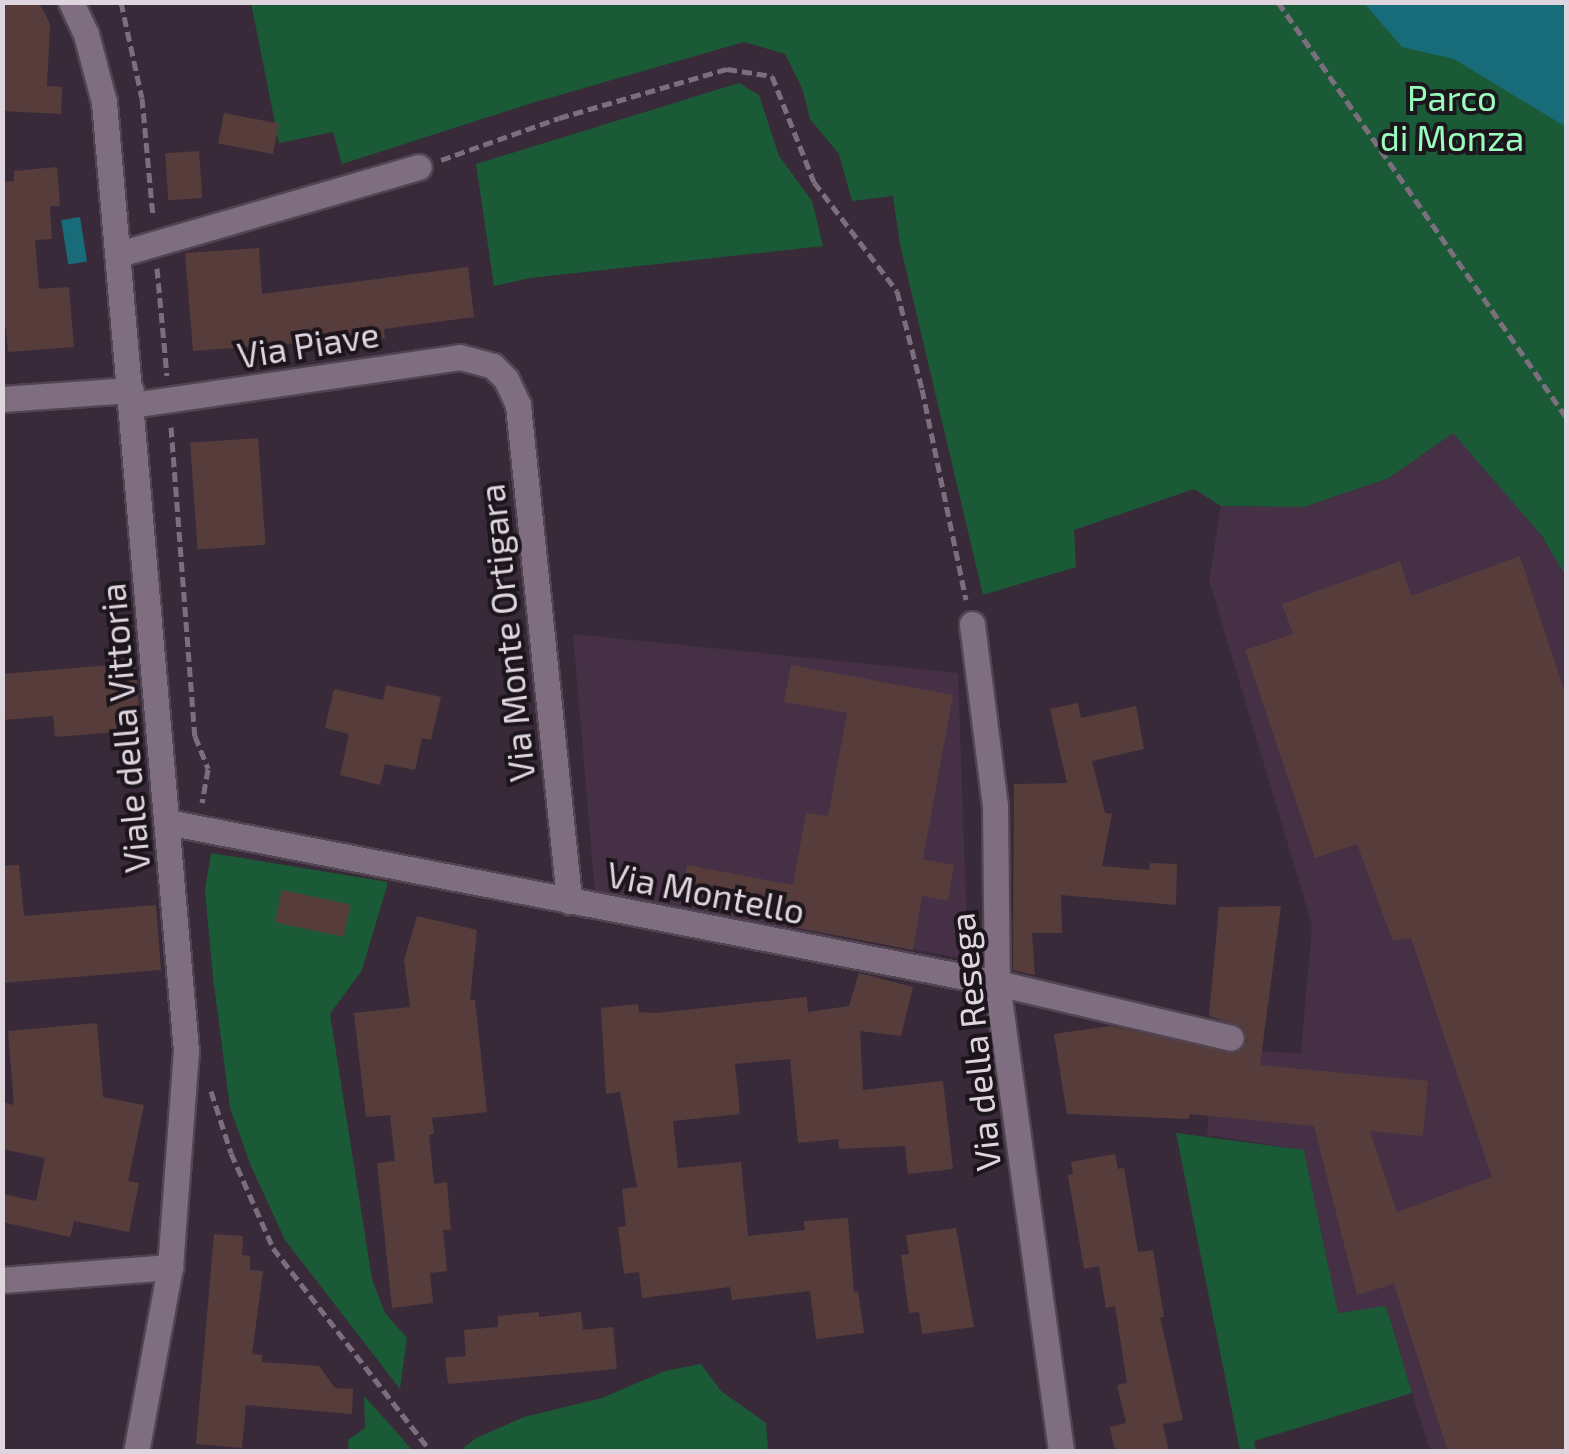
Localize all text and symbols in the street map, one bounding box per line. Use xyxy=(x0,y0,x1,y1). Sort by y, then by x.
park label: Parco di Monza xyxy=(1380,76,1524,158)
street label: Via Piave xyxy=(234,312,382,376)
street label: Via Monte Ortigara xyxy=(469,482,543,784)
street label: Viale della Vittoria xyxy=(90,581,158,875)
street label: Via Montello xyxy=(603,852,809,932)
street label: Via della Resega xyxy=(940,911,1008,1173)

